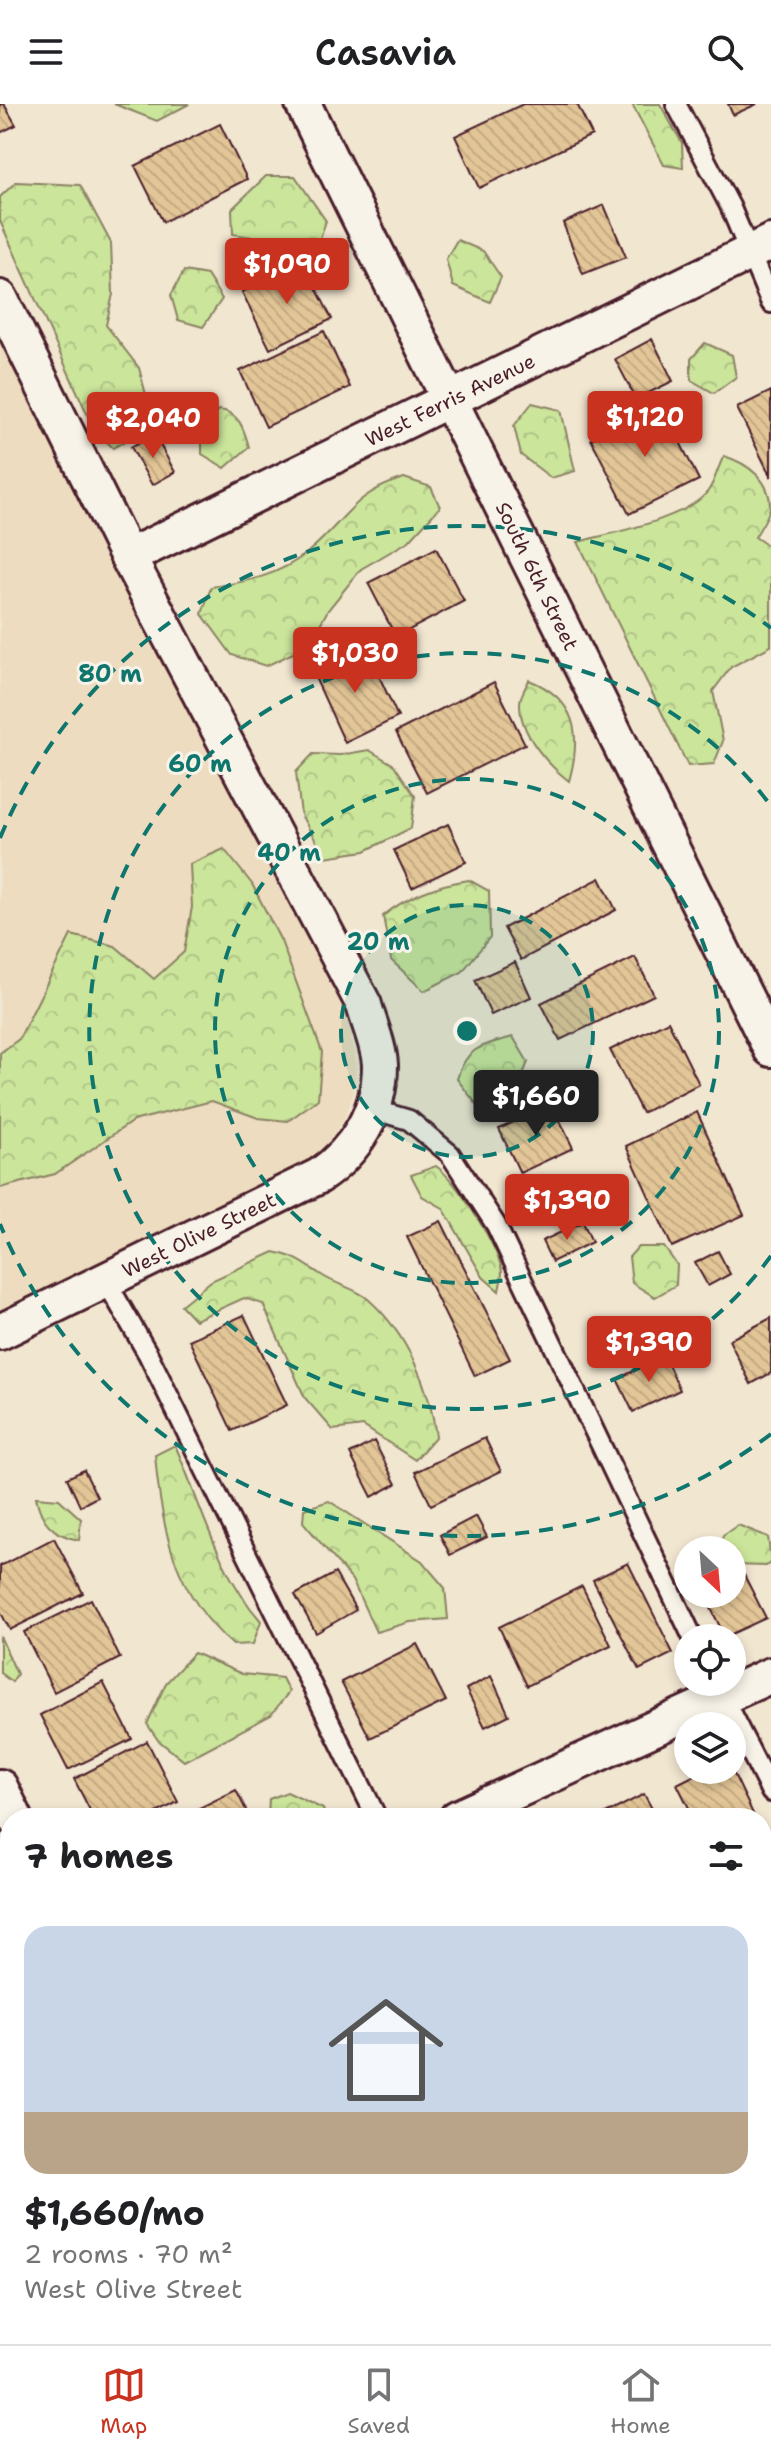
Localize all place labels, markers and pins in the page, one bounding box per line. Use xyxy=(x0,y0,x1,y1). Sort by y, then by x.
pin: $1,090 xyxy=(222,238,352,306)
pin: $1,120 xyxy=(580,391,710,459)
pin: $2,040 xyxy=(88,392,218,460)
pin: $1,030 xyxy=(290,627,420,695)
centre of rings xyxy=(453,1017,481,1045)
pin: $1,660 xyxy=(471,1070,601,1138)
pin: $1,390 xyxy=(502,1174,632,1242)
pin: $1,390 xyxy=(584,1316,714,1384)

